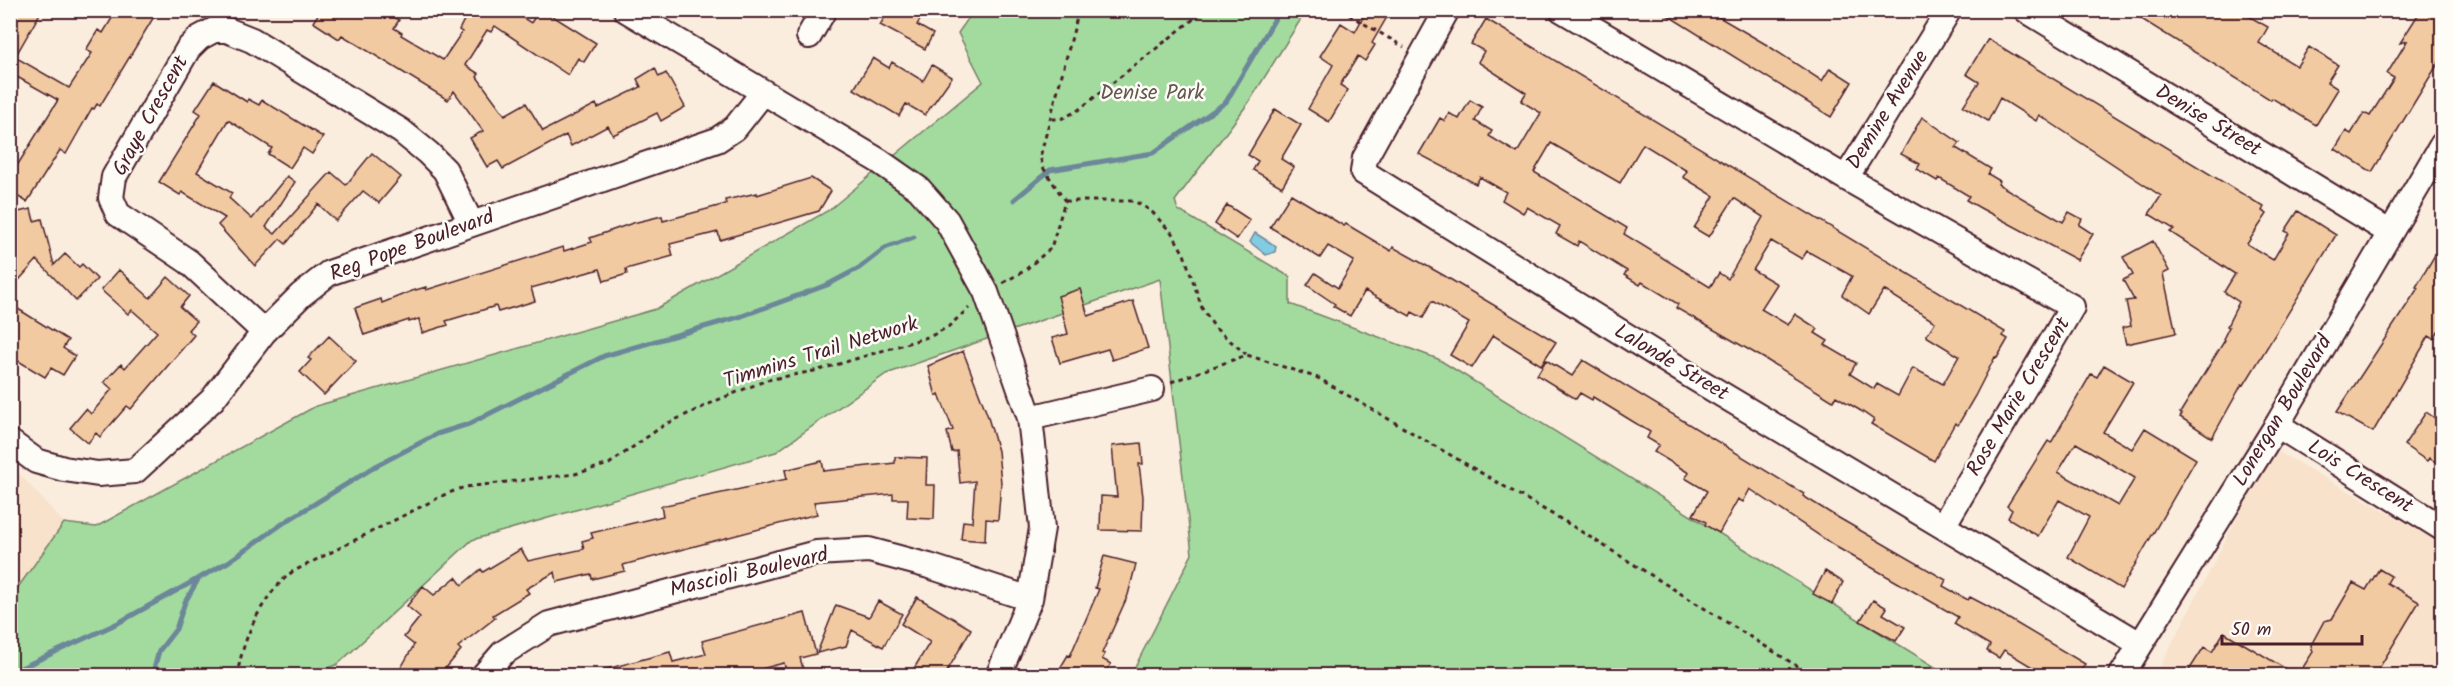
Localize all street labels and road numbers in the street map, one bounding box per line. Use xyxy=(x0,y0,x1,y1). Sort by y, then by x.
street label: Demine Avenue xyxy=(1838,43,1938,176)
street label: Graye Crescent xyxy=(104,49,198,182)
street label: Denise Street xyxy=(2148,76,2268,166)
street label: Reg Pope Boulevard xyxy=(325,201,499,291)
street label: Timmins Trail Network xyxy=(720,308,923,398)
street label: Rose Marie Crescent xyxy=(1958,310,2080,483)
street label: Lalonde Street xyxy=(1607,316,1735,411)
street label: Lonergan Boulevard xyxy=(2225,328,2342,493)
street label: Lois Crescent xyxy=(2301,431,2420,523)
street label: Mascioli Boulevard xyxy=(667,539,832,607)

